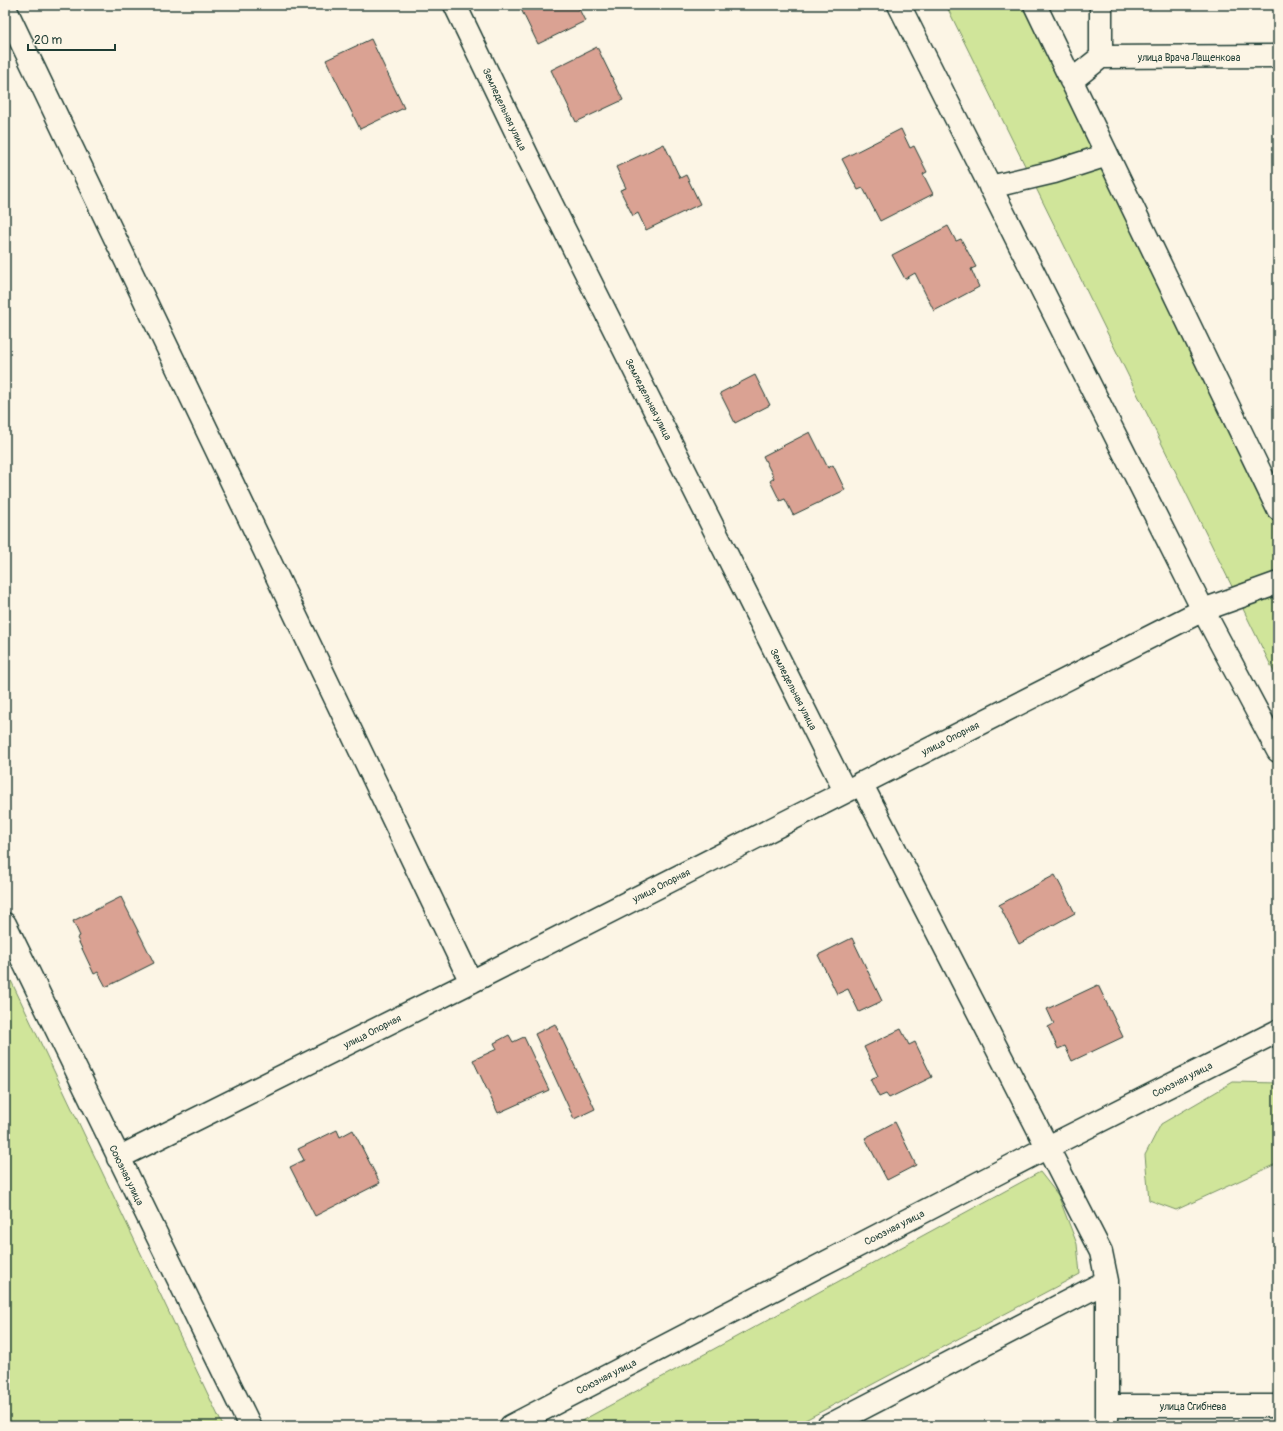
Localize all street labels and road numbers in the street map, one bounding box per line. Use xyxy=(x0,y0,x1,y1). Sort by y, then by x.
street label: улица Врача Лащенкова xyxy=(1137,52,1241,64)
street label: Земледельная улица xyxy=(480,66,529,153)
street label: Земледельная улица xyxy=(622,357,674,443)
street label: Земледельная улица xyxy=(767,647,819,733)
street label: улица Опорная xyxy=(919,719,981,759)
street label: улица Опорная xyxy=(630,866,692,906)
street label: улица Опорная xyxy=(341,1012,403,1052)
street label: Союзная улица xyxy=(1151,1060,1215,1100)
street label: Союзная улица xyxy=(106,1143,146,1208)
street label: Союзная улица xyxy=(863,1208,927,1248)
street label: Союзная улица xyxy=(575,1357,639,1397)
street label: улица Сгибнева xyxy=(1159,1401,1227,1413)

